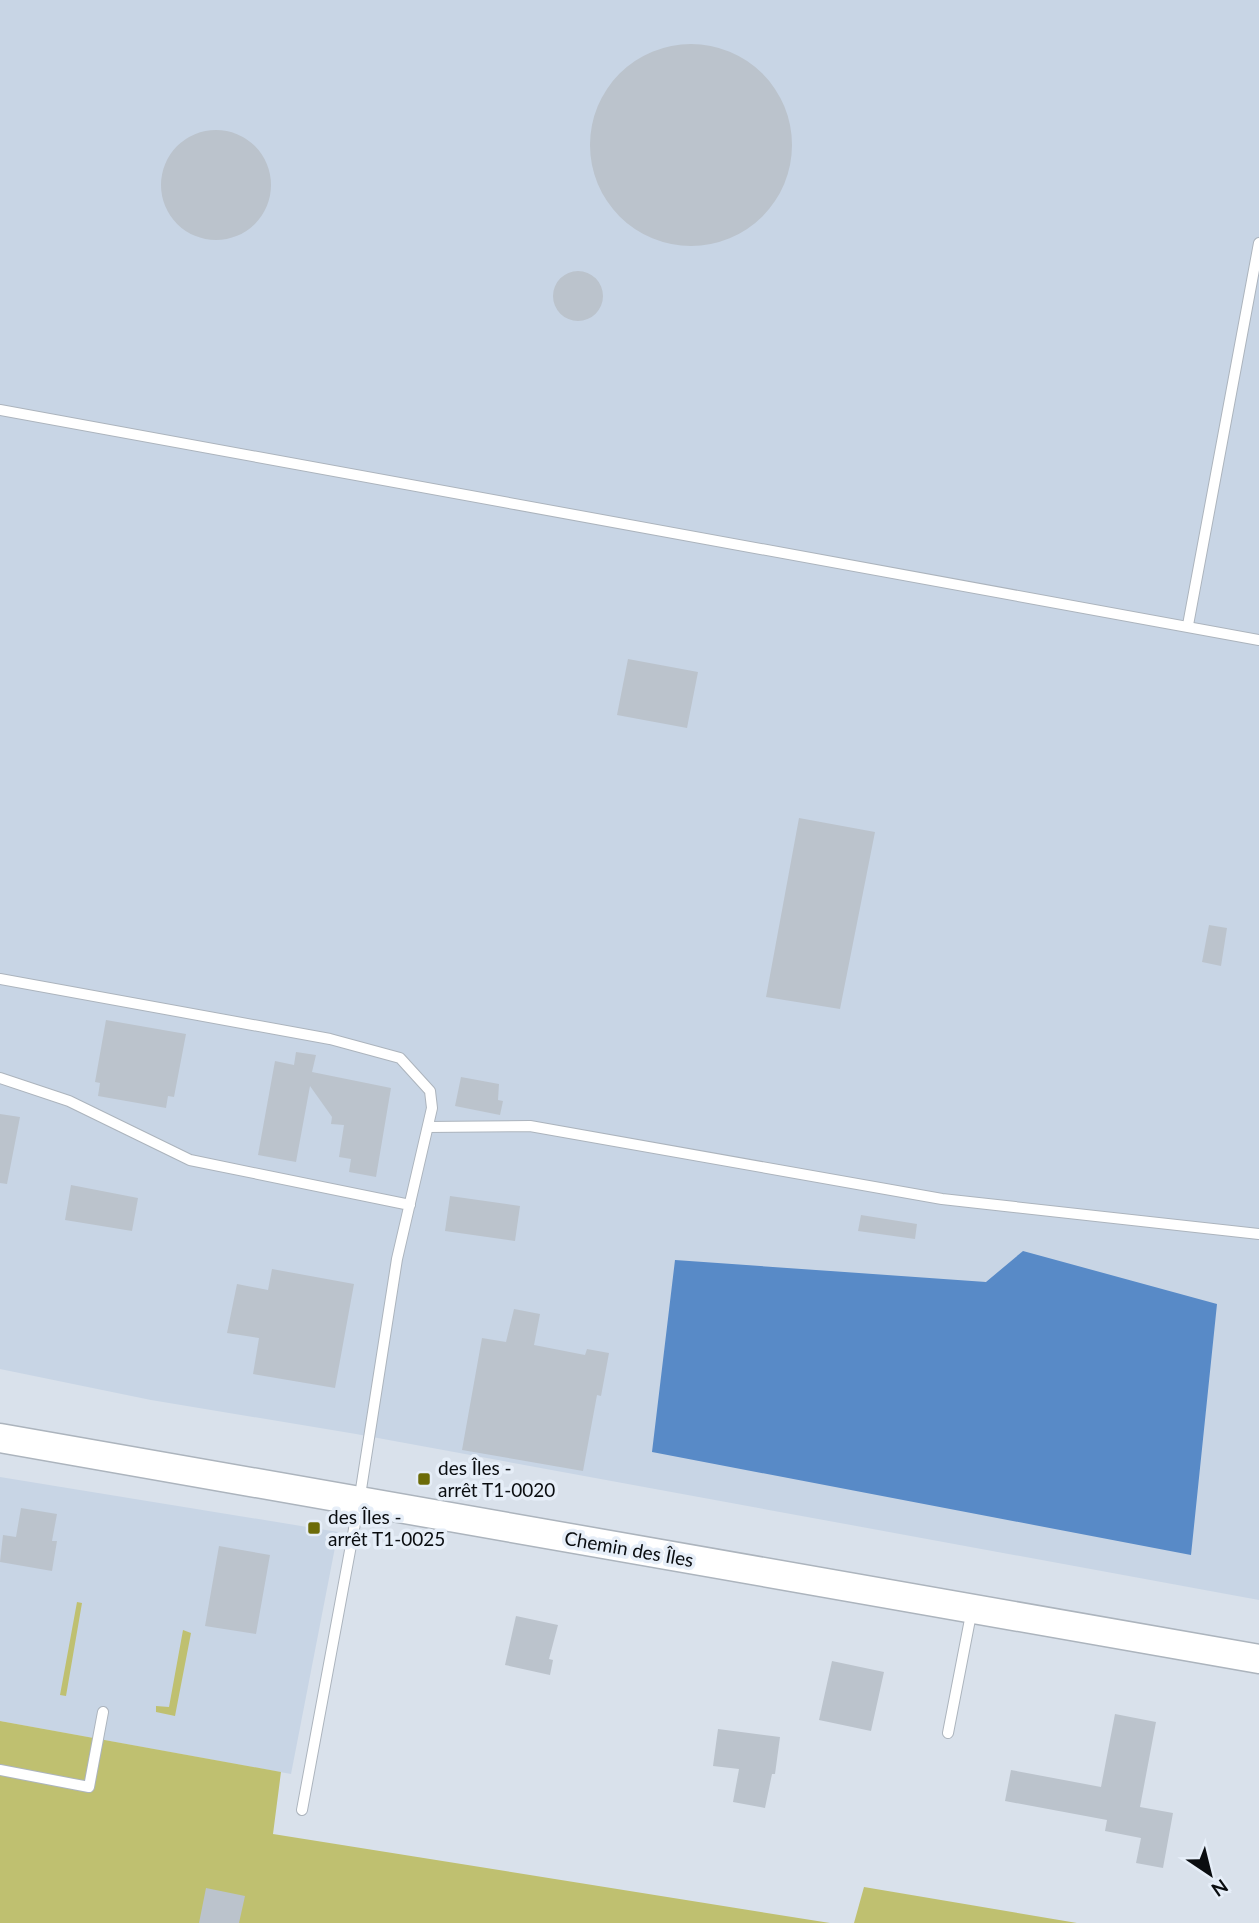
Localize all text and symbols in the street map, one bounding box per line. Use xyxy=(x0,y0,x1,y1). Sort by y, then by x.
place label: des Îles - arrêt T1-0020 xyxy=(438,1456,555,1501)
marker: des Îles - arrêt T1-0020 xyxy=(416,1471,432,1487)
place label: des Îles - arrêt T1-0025 xyxy=(328,1505,445,1550)
marker: des Îles - arrêt T1-0025 xyxy=(306,1520,322,1536)
street label: Chemin des Îles xyxy=(563,1526,695,1571)
north arrow xyxy=(1175,1839,1245,1909)
text: N xyxy=(1207,1875,1233,1902)

